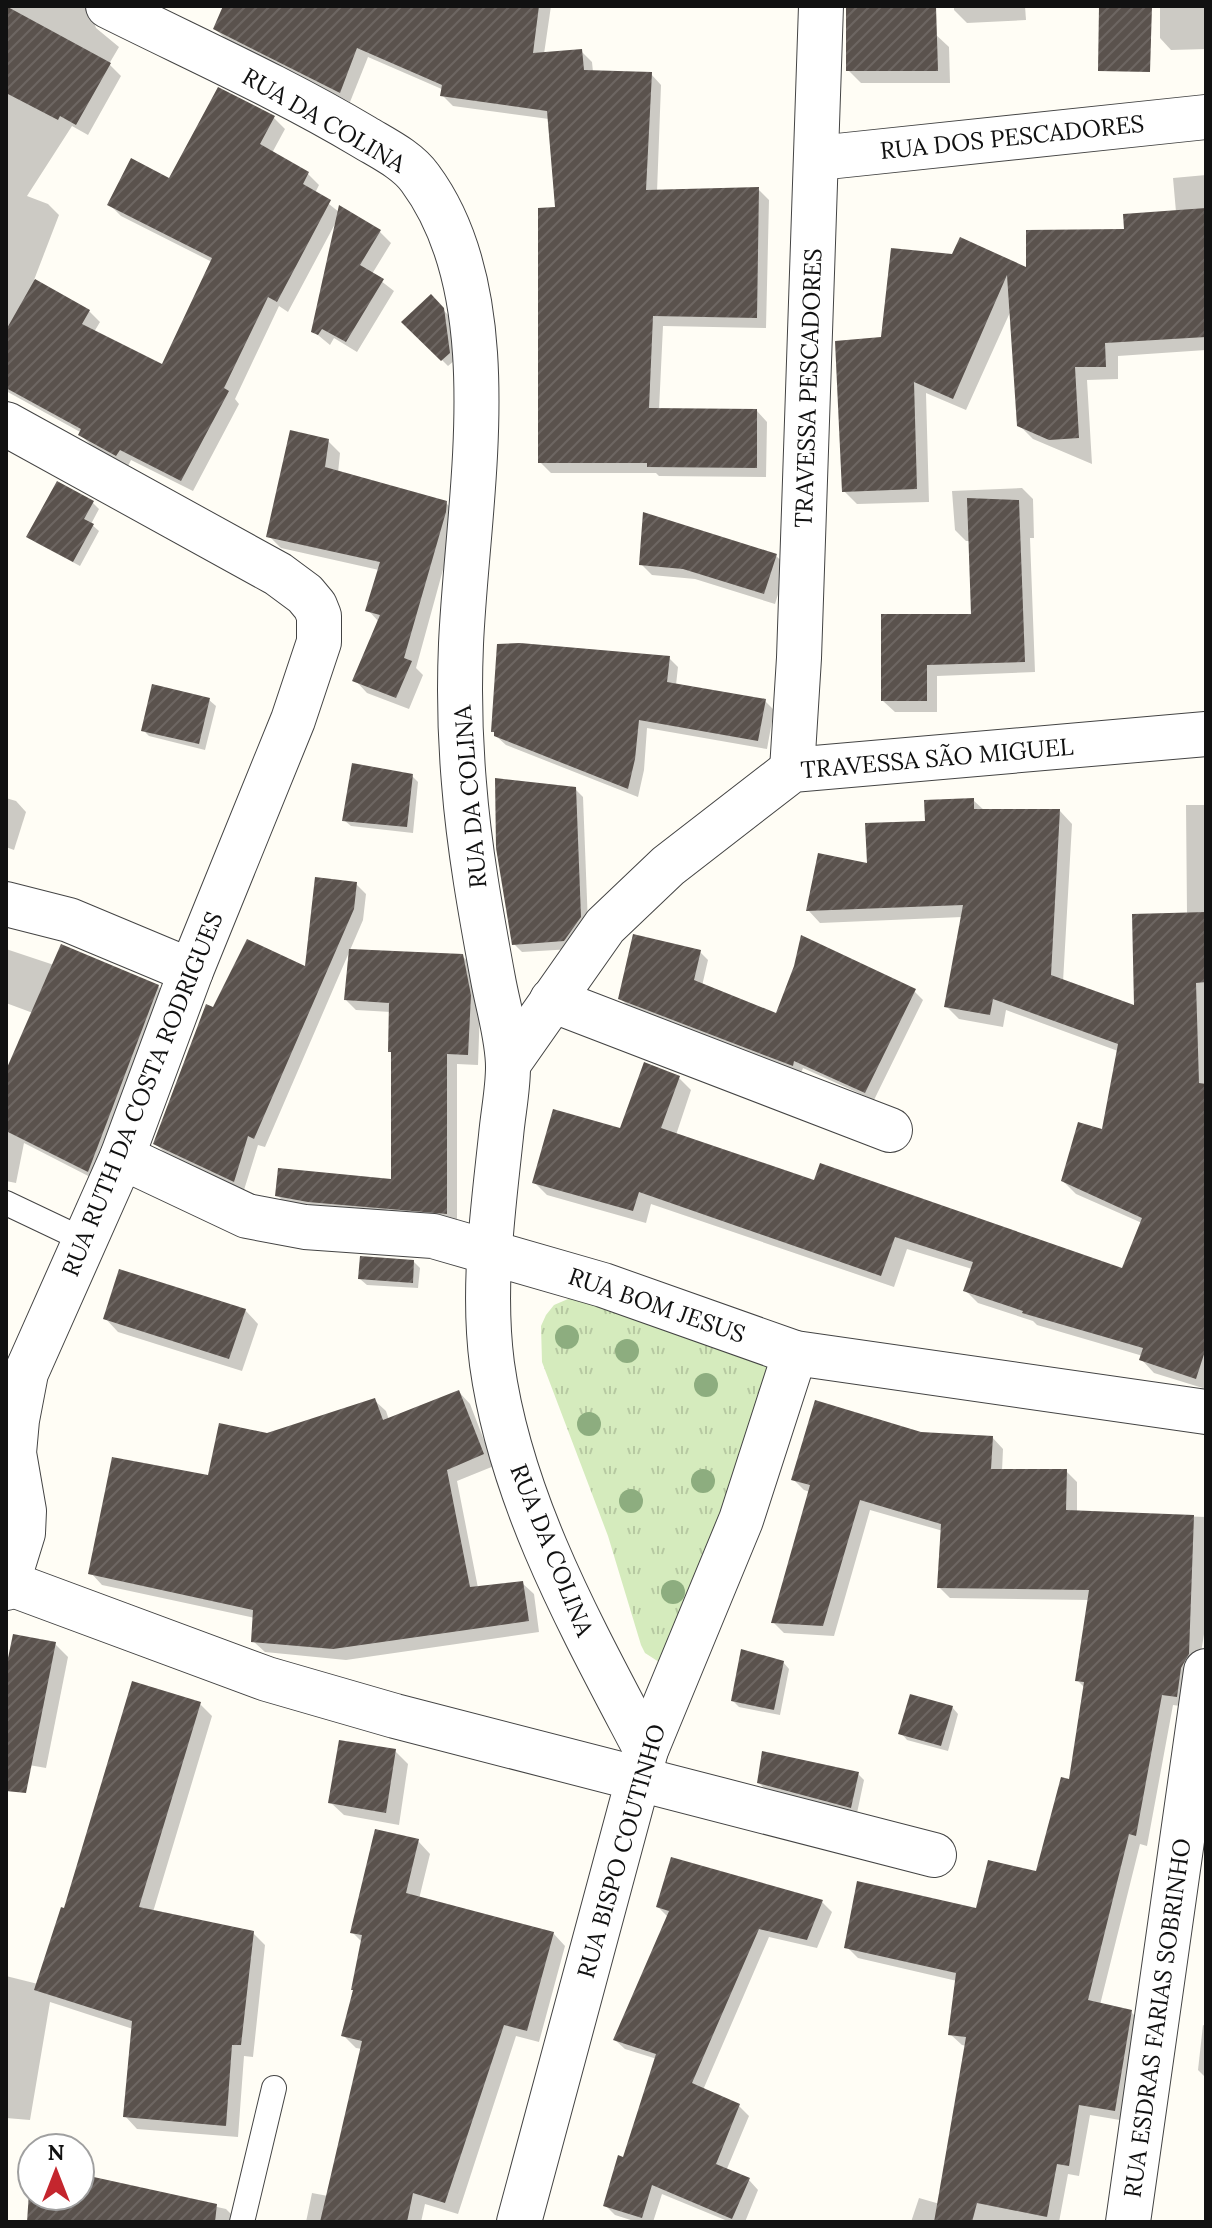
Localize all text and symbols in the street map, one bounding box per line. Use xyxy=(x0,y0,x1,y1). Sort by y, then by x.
street label: RUA DA COLINA xyxy=(237,61,412,180)
street label: RUA DOS PESCADORES xyxy=(878,108,1146,166)
street label: TRAVESSA PESCADORES xyxy=(788,248,828,528)
street label: RUA DA COLINA xyxy=(446,703,493,890)
street label: TRAVESSA SÃO MIGUEL xyxy=(799,731,1075,785)
street label: RUA RUTH DA COSTA RODRIGUES xyxy=(54,907,230,1281)
street label: RUA BOM JESUS xyxy=(564,1260,750,1350)
street label: RUA DA COLINA xyxy=(503,1459,601,1642)
street label: RUA BISPO COUTINHO xyxy=(570,1720,672,1982)
street label: RUA ESDRAS FARIAS SOBRINHO xyxy=(1116,1836,1198,2200)
north arrow xyxy=(16,2132,96,2212)
text: N xyxy=(47,2138,65,2166)

